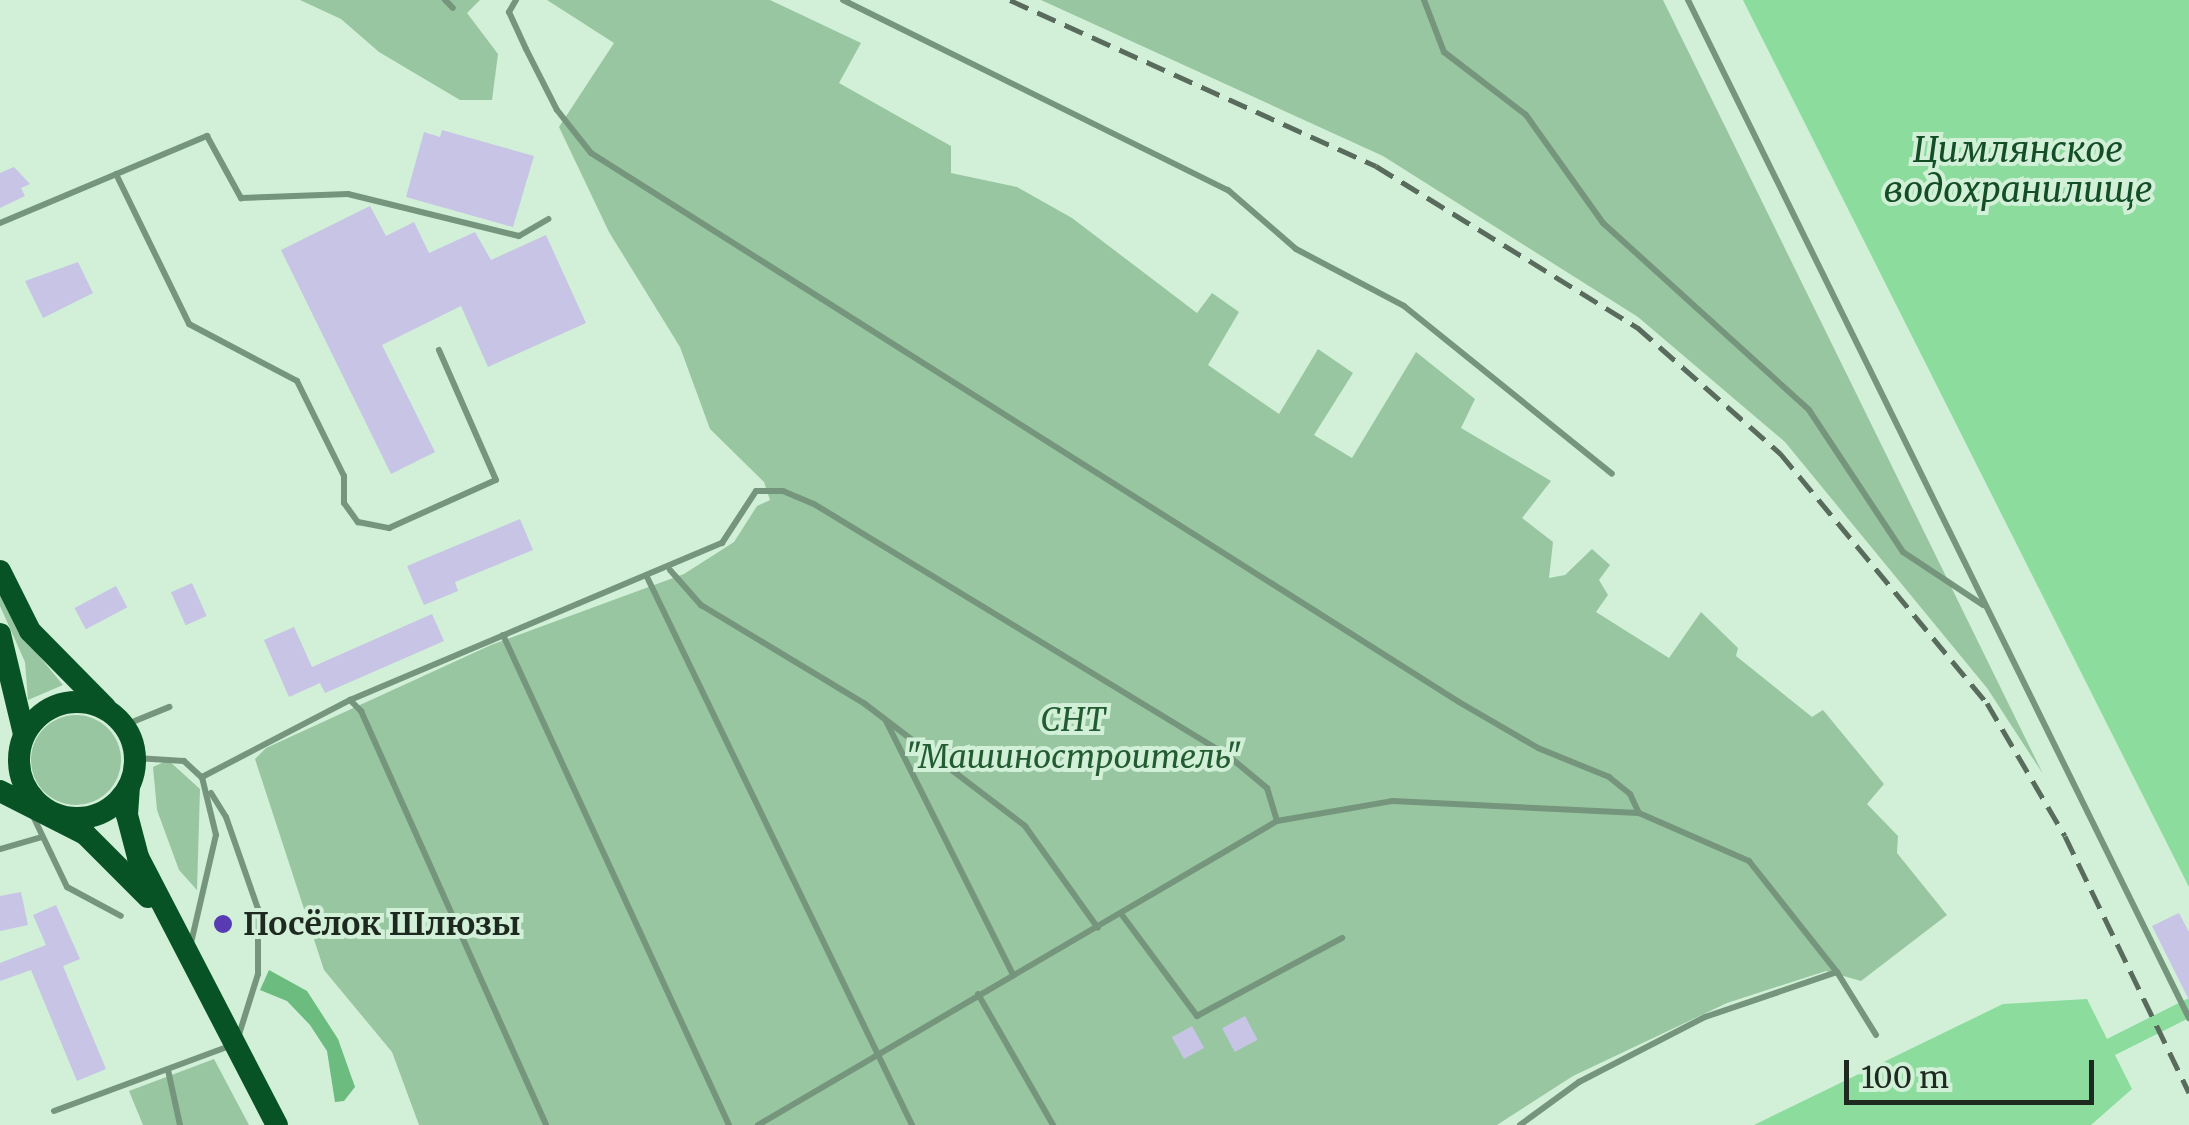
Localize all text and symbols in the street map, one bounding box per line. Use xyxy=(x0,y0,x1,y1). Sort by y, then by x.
water label: Цимлянское водохранилище xyxy=(1883,129,2153,211)
park label: СНТ "Машиностроитель" xyxy=(905,702,1241,777)
place label: Посёлок Шлюзы xyxy=(243,905,521,943)
marker: Посёлок Шлюзы xyxy=(212,913,234,935)
scale bar xyxy=(1849,1040,2099,1102)
text: 100 m xyxy=(1861,1058,1949,1096)

